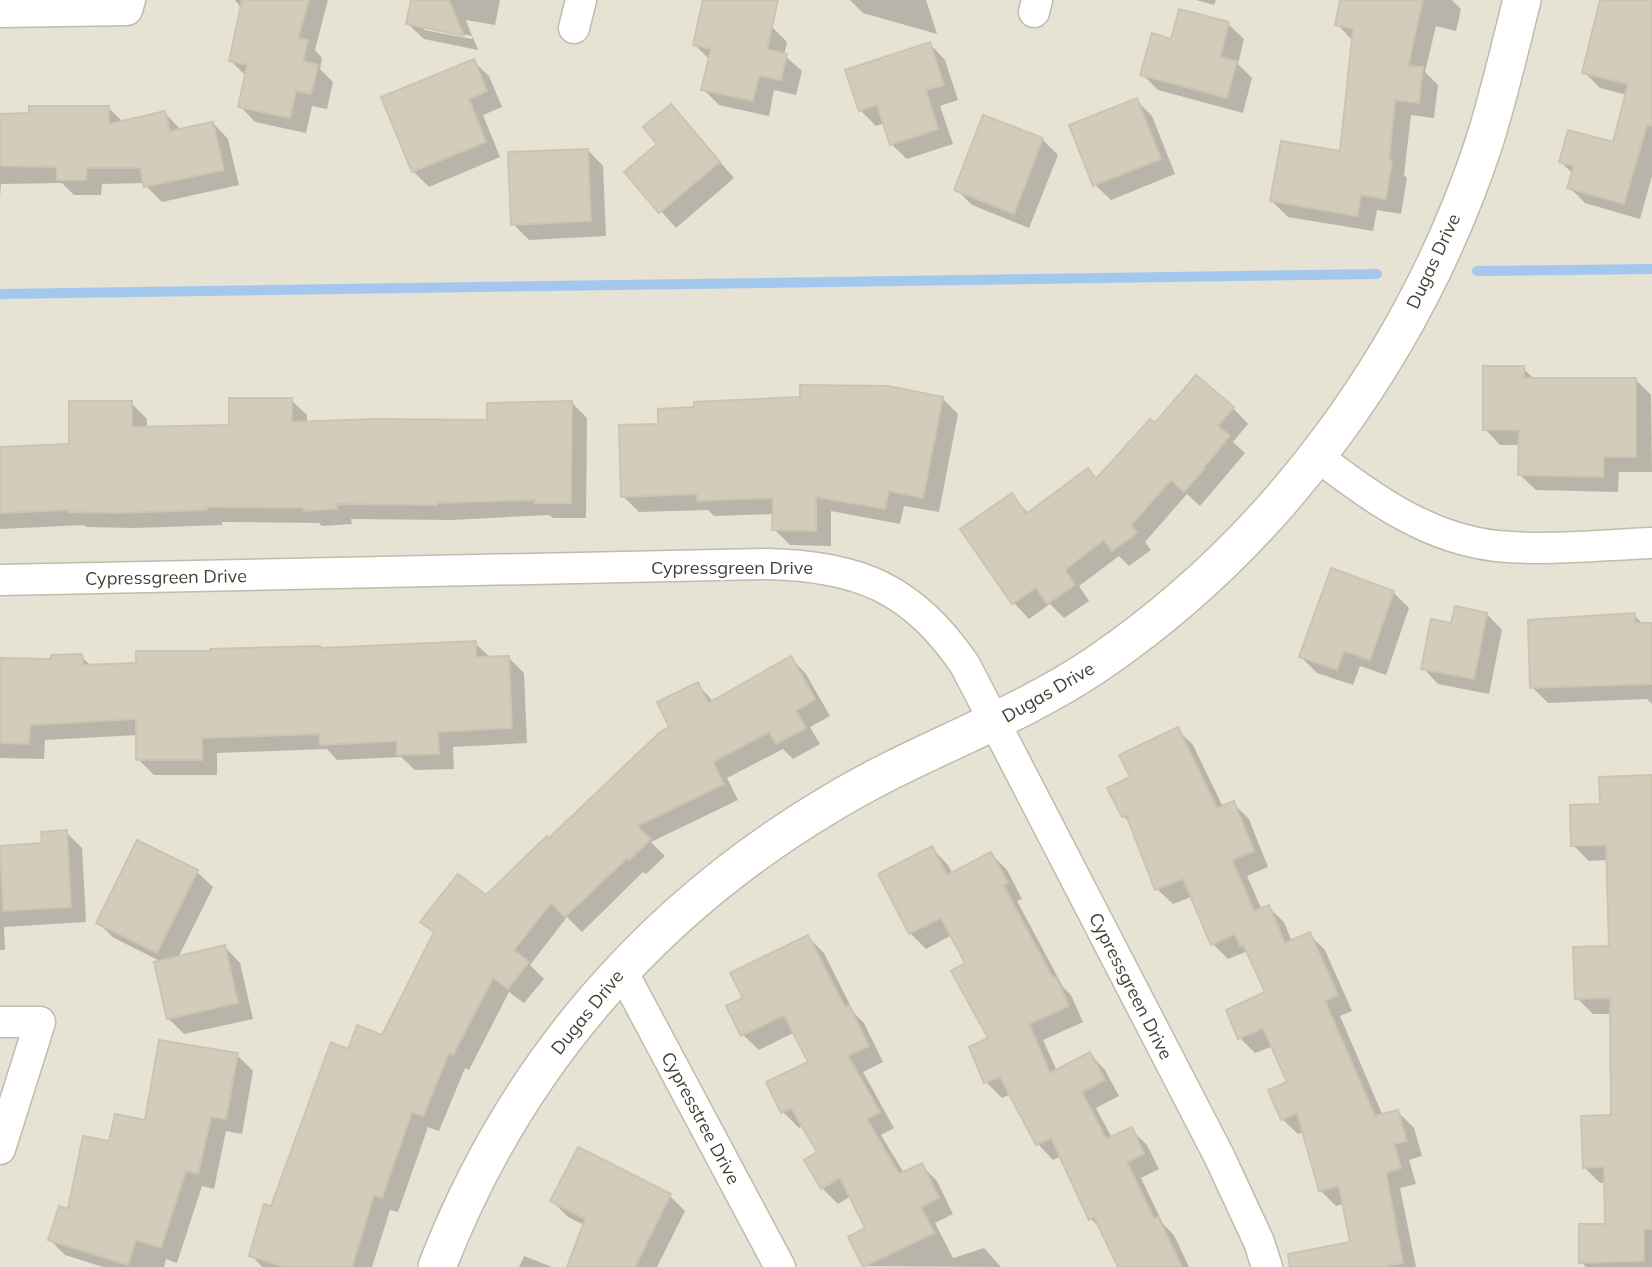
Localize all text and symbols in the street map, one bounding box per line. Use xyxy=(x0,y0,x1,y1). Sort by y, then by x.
street label: Dugas Drive xyxy=(1401,210,1465,312)
street label: Cypressgreen Drive xyxy=(651,556,813,579)
street label: Cypressgreen Drive xyxy=(85,564,247,590)
street label: Dugas Drive xyxy=(998,656,1098,728)
street label: Cypressgreen Drive xyxy=(1084,909,1178,1063)
street label: Dugas Drive xyxy=(546,965,628,1059)
street label: Cypresstree Drive xyxy=(656,1048,746,1188)

